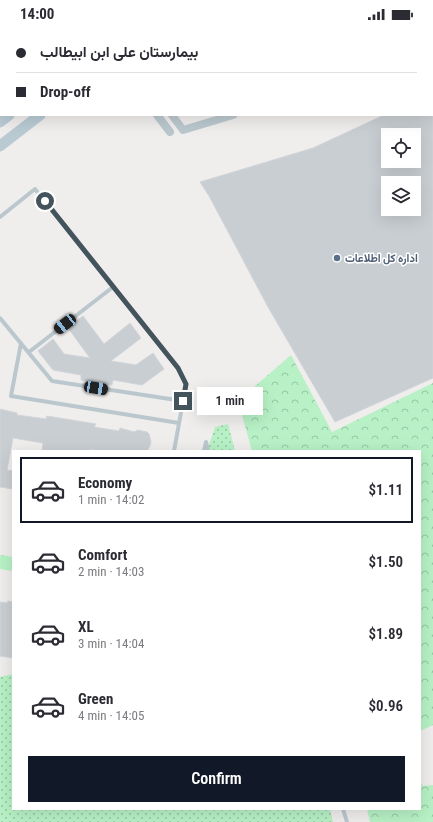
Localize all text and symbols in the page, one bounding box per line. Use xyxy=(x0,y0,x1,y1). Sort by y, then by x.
text: 14:00 xyxy=(20,5,54,23)
text: بیمارستان علی ابن ابیطالب xyxy=(40,43,198,61)
text: Drop-off xyxy=(40,83,91,101)
map controls xyxy=(381,128,421,216)
button: locate xyxy=(381,128,421,168)
button: layers xyxy=(381,176,421,216)
route start xyxy=(36,192,54,210)
place label: اداره کل اطلاعات xyxy=(345,252,418,265)
marker: اداره کل اطلاعات xyxy=(332,253,342,263)
car xyxy=(52,312,78,336)
car xyxy=(83,380,109,396)
callout: 1 min xyxy=(197,387,263,415)
route end xyxy=(174,392,192,410)
text: 1 min xyxy=(216,393,244,408)
icon: car xyxy=(30,472,66,508)
text: Economy xyxy=(78,474,132,492)
text: $1.11 xyxy=(369,481,403,499)
text: 1 min · 14:02 xyxy=(78,492,144,507)
icon: car xyxy=(30,544,66,580)
text: Comfort xyxy=(78,546,127,564)
text: $1.50 xyxy=(369,553,403,571)
text: 2 min · 14:03 xyxy=(78,564,144,579)
icon: car xyxy=(30,616,66,652)
text: XL xyxy=(78,618,94,636)
text: $1.89 xyxy=(369,625,403,643)
text: 3 min · 14:04 xyxy=(78,636,144,651)
icon: car xyxy=(30,688,66,724)
text: Green xyxy=(78,690,113,708)
text: $0.96 xyxy=(369,697,403,715)
text: 4 min · 14:05 xyxy=(78,708,144,723)
button: Confirm xyxy=(28,756,405,802)

